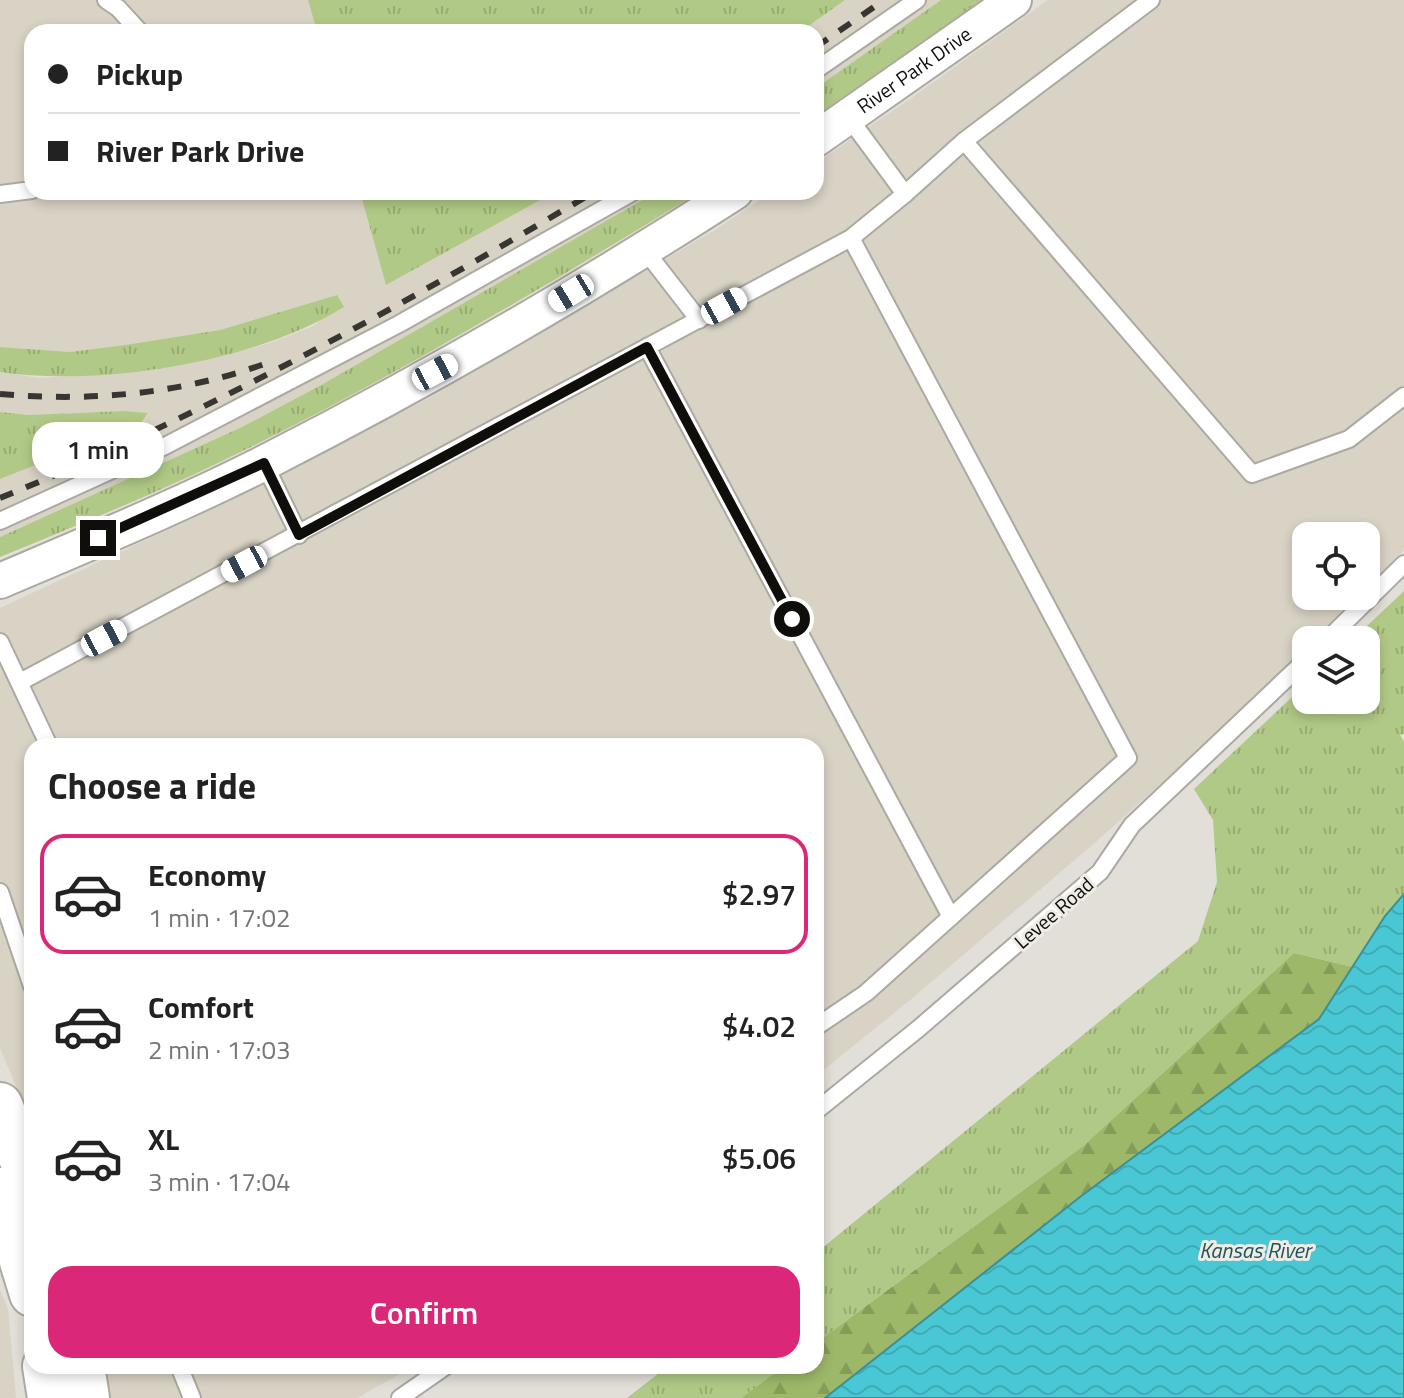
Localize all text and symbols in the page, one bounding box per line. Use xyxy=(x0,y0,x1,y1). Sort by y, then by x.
street label: River Park Drive xyxy=(850,18,978,121)
text: Pickup xyxy=(96,51,183,97)
text: River Park Drive xyxy=(96,128,304,174)
car xyxy=(544,270,598,316)
car xyxy=(697,284,751,328)
car xyxy=(408,350,462,394)
callout: 1 min xyxy=(32,422,164,478)
text: 1 min xyxy=(67,430,129,469)
route end xyxy=(80,520,116,556)
map controls xyxy=(1292,522,1380,714)
button: locate xyxy=(1292,522,1380,610)
car xyxy=(217,542,271,586)
route start xyxy=(774,601,810,637)
car xyxy=(77,616,131,660)
button: layers xyxy=(1292,626,1380,714)
text: Choose a ride xyxy=(48,758,256,813)
text: Economy xyxy=(148,852,266,898)
icon: car xyxy=(52,858,124,930)
street label: Levee Road xyxy=(1007,869,1100,956)
text: $2.97 xyxy=(722,871,796,917)
text: 1 min · 17:02 xyxy=(148,898,291,937)
text: Comfort xyxy=(148,984,254,1030)
icon: car xyxy=(52,990,124,1062)
text: $4.02 xyxy=(722,1003,796,1049)
text: 2 min · 17:03 xyxy=(148,1030,291,1069)
text: XL xyxy=(148,1116,179,1162)
icon: car xyxy=(52,1122,124,1194)
text: $5.06 xyxy=(722,1135,796,1181)
text: 3 min · 17:04 xyxy=(148,1162,291,1201)
water label: Kansas River xyxy=(1199,1233,1314,1267)
button: Confirm xyxy=(48,1266,800,1358)

